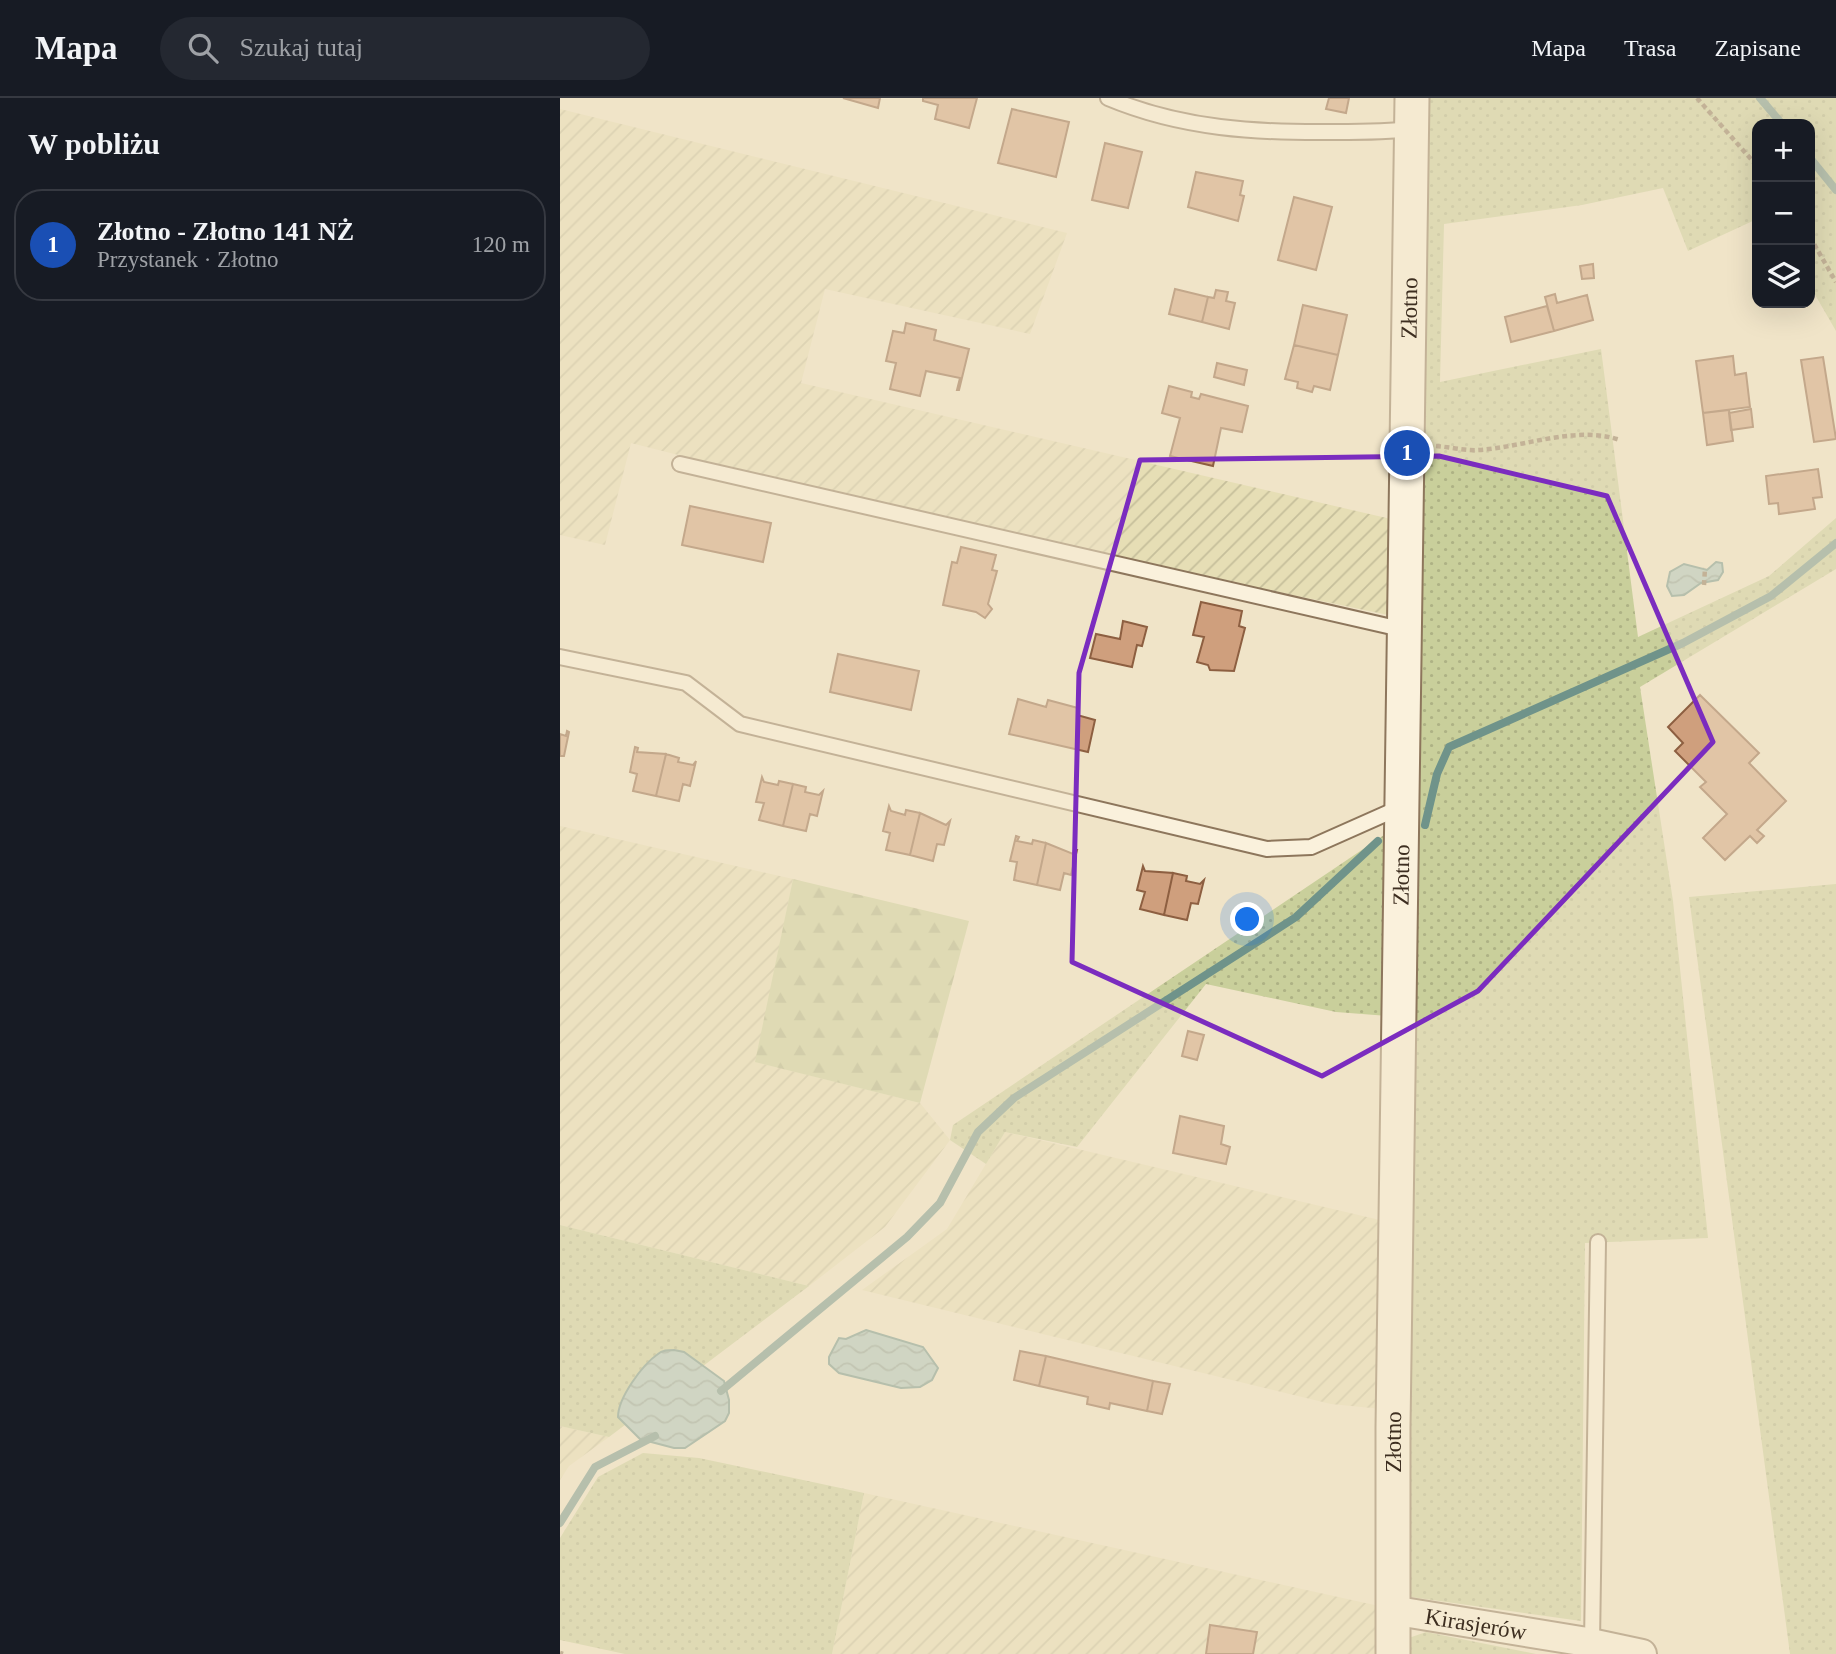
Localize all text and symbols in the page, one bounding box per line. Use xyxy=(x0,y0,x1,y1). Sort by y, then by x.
search box xyxy=(160,17,650,80)
icon: search xyxy=(184,29,222,67)
text: Mapa xyxy=(35,30,118,66)
text: Szukaj tutaj xyxy=(240,33,363,62)
text: Mapa xyxy=(1531,35,1586,61)
text: Trasa xyxy=(1624,35,1676,61)
text: Zapisane xyxy=(1714,35,1801,61)
map controls xyxy=(1752,119,1815,308)
button: + xyxy=(1752,119,1815,182)
text: W pobliżu xyxy=(28,127,160,160)
button: − xyxy=(1752,182,1815,245)
text: Złotno - Złotno 141 NŻ xyxy=(97,217,354,246)
text: 1 xyxy=(47,232,59,257)
text: 120 m xyxy=(472,232,530,257)
button: layers xyxy=(1752,245,1815,308)
text: Przystanek · Złotno xyxy=(97,247,278,272)
street label: Złotno xyxy=(1396,277,1422,339)
pin: 1 xyxy=(1384,427,1430,479)
street label: Złotno xyxy=(1388,844,1414,906)
your location xyxy=(1230,902,1264,936)
street label: Złotno xyxy=(1381,1411,1406,1473)
street label: Kirasjerów xyxy=(1423,1603,1529,1644)

